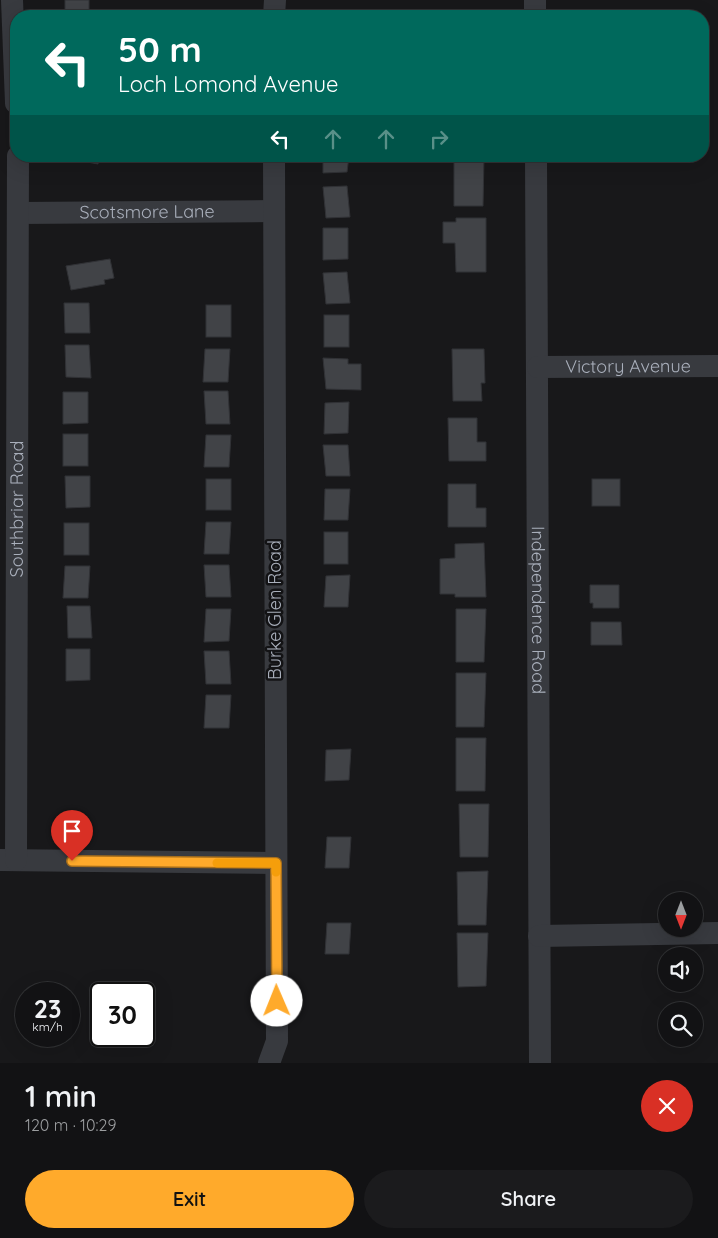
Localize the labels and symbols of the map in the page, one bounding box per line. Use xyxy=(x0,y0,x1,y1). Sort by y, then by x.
street label: Scotsmore Lane xyxy=(79,199,215,224)
street label: Victory Avenue xyxy=(565,354,691,378)
street label: Southbriar Road xyxy=(5,441,28,577)
street label: Independence Road xyxy=(527,526,550,694)
street label: Burke Glen Road xyxy=(263,540,286,680)
pin xyxy=(51,810,93,861)
north arrow xyxy=(658,892,702,938)
position arrow xyxy=(250,974,302,1026)
speed limit sign: 30 xyxy=(90,982,155,1047)

